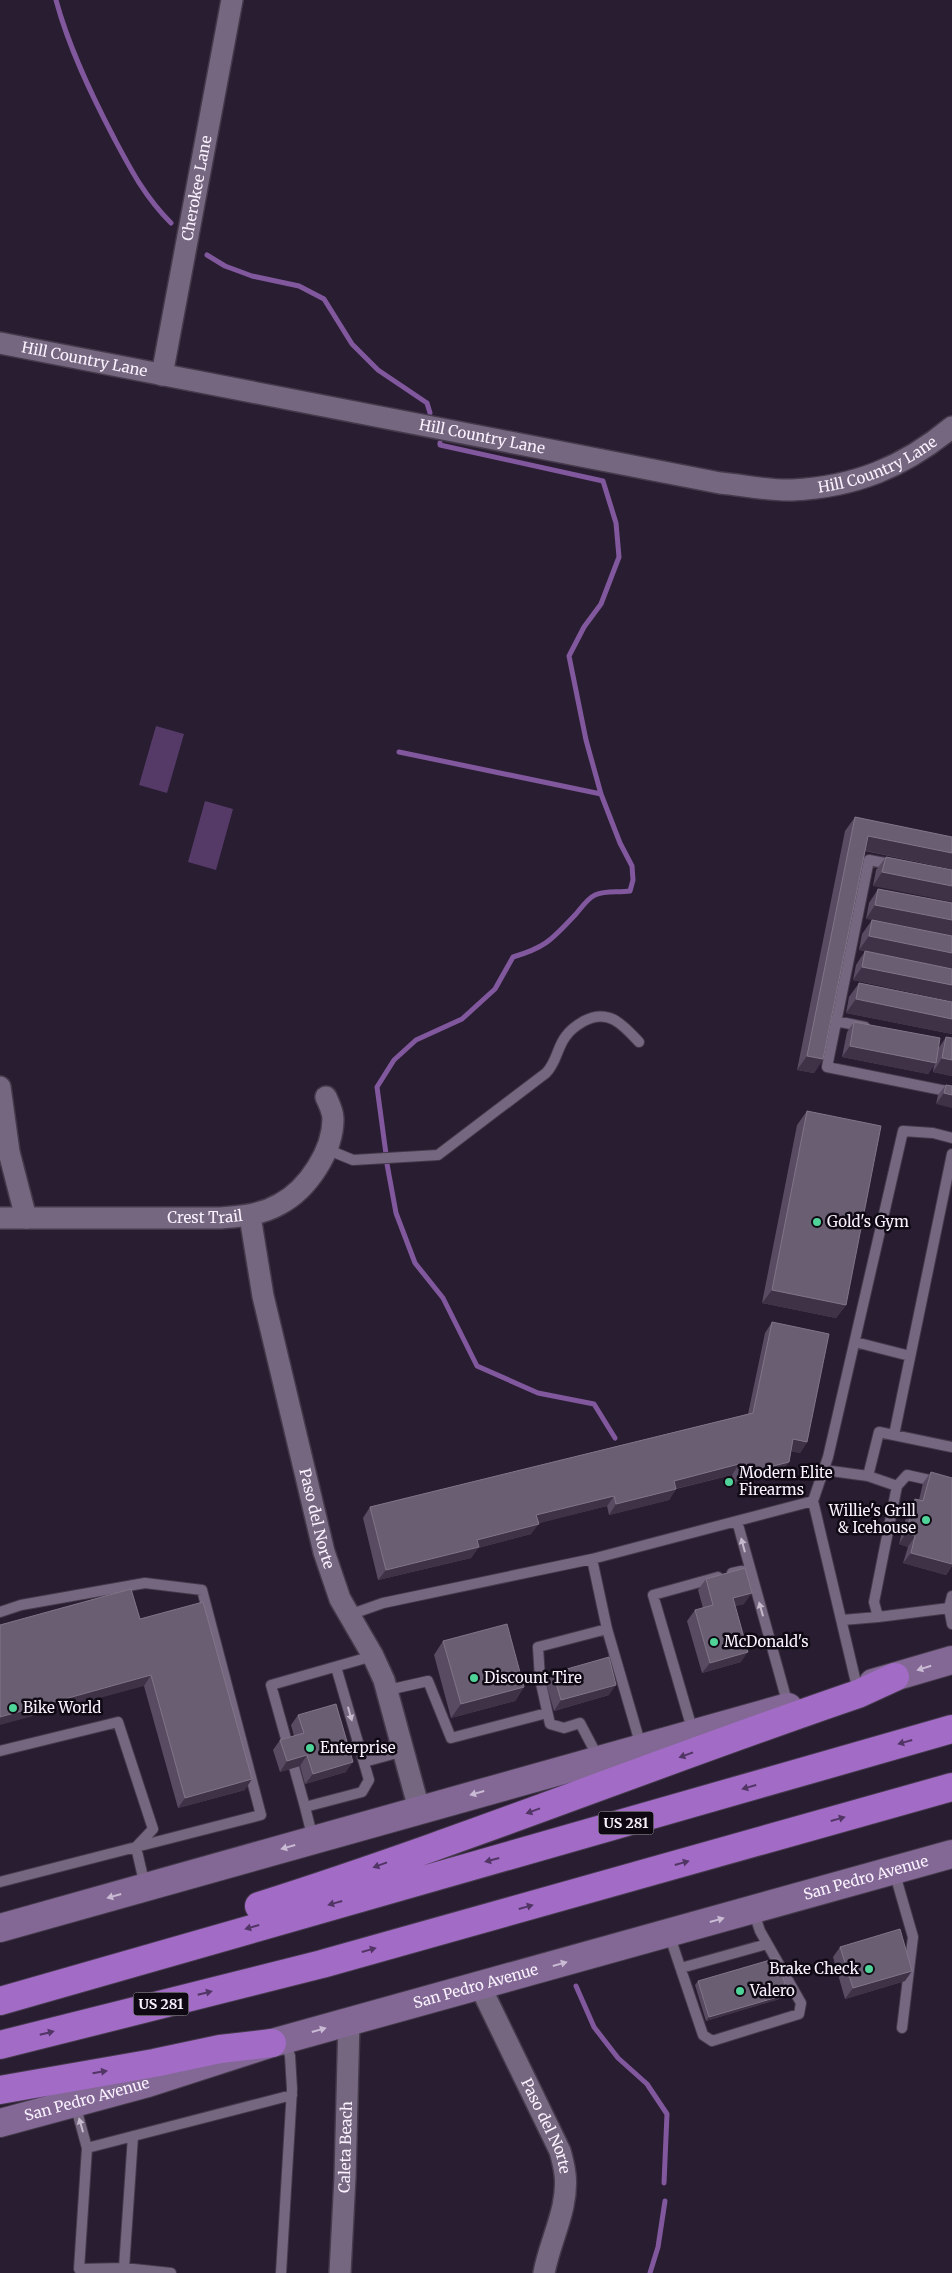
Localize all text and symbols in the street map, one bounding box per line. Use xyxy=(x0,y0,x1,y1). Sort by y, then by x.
street label: Cherokee Lane xyxy=(177,134,216,242)
street label: Hill Country Lane xyxy=(20,337,149,380)
street label: Hill Country Lane xyxy=(417,415,547,458)
street label: Hill Country Lane xyxy=(817,432,941,497)
street label: Crest Trail xyxy=(167,1206,244,1227)
place label: Gold's Gym xyxy=(827,1212,909,1231)
marker: Gold's Gym xyxy=(811,1216,823,1228)
place label: Modern Elite Firearms xyxy=(739,1463,833,1499)
street label: Paso del Norte xyxy=(295,1466,339,1571)
marker: Modern Elite Firearms xyxy=(723,1476,735,1488)
place label: Willie's Grill & Icehouse xyxy=(828,1501,916,1537)
marker: Willie's Grill & Icehouse xyxy=(920,1514,932,1526)
one-way arrow xyxy=(739,1537,747,1552)
one-way arrow xyxy=(757,1601,765,1616)
place label: McDonald's xyxy=(724,1632,809,1651)
marker: McDonald's xyxy=(708,1636,720,1648)
one-way arrow xyxy=(916,1665,931,1673)
place label: Discount Tire xyxy=(484,1668,582,1687)
marker: Discount Tire xyxy=(468,1672,480,1684)
place label: Bike World xyxy=(23,1698,101,1717)
marker: Bike World xyxy=(7,1702,19,1714)
one-way arrow xyxy=(346,1706,354,1721)
place label: Enterprise xyxy=(320,1738,396,1757)
one-way arrow xyxy=(898,1739,913,1747)
marker: Enterprise xyxy=(304,1742,316,1754)
one-way arrow xyxy=(678,1751,693,1759)
one-way arrow xyxy=(741,1784,756,1792)
one-way arrow xyxy=(470,1789,485,1797)
one-way arrow xyxy=(525,1807,540,1815)
road number: US 281 xyxy=(598,1812,654,1835)
one-way arrow xyxy=(831,1814,846,1822)
one-way arrow xyxy=(280,1843,295,1851)
street label: San Pedro Avenue xyxy=(801,1851,930,1904)
one-way arrow xyxy=(484,1856,499,1864)
one-way arrow xyxy=(675,1858,690,1866)
one-way arrow xyxy=(372,1861,387,1869)
one-way arrow xyxy=(107,1892,122,1900)
one-way arrow xyxy=(327,1900,342,1908)
one-way arrow xyxy=(518,1902,533,1910)
one-way arrow xyxy=(709,1915,724,1923)
one-way arrow xyxy=(244,1923,259,1931)
one-way arrow xyxy=(362,1946,377,1954)
street label: San Pedro Avenue xyxy=(411,1959,540,2012)
one-way arrow xyxy=(553,1959,568,1967)
place label: Brake Check xyxy=(769,1959,859,1978)
marker: Brake Check xyxy=(863,1963,875,1975)
place label: Valero xyxy=(749,1981,795,2000)
marker: Valero xyxy=(734,1985,746,1997)
one-way arrow xyxy=(197,1989,212,1997)
road number: US 281 xyxy=(134,1992,188,2016)
one-way arrow xyxy=(312,2025,327,2033)
one-way arrow xyxy=(40,2029,55,2037)
one-way arrow xyxy=(92,2067,108,2075)
street label: San Pedro Avenue xyxy=(22,2073,151,2125)
street label: Paso del Norte xyxy=(517,2075,575,2175)
street label: Caleta Beach xyxy=(334,2101,356,2193)
one-way arrow xyxy=(77,2118,85,2133)

